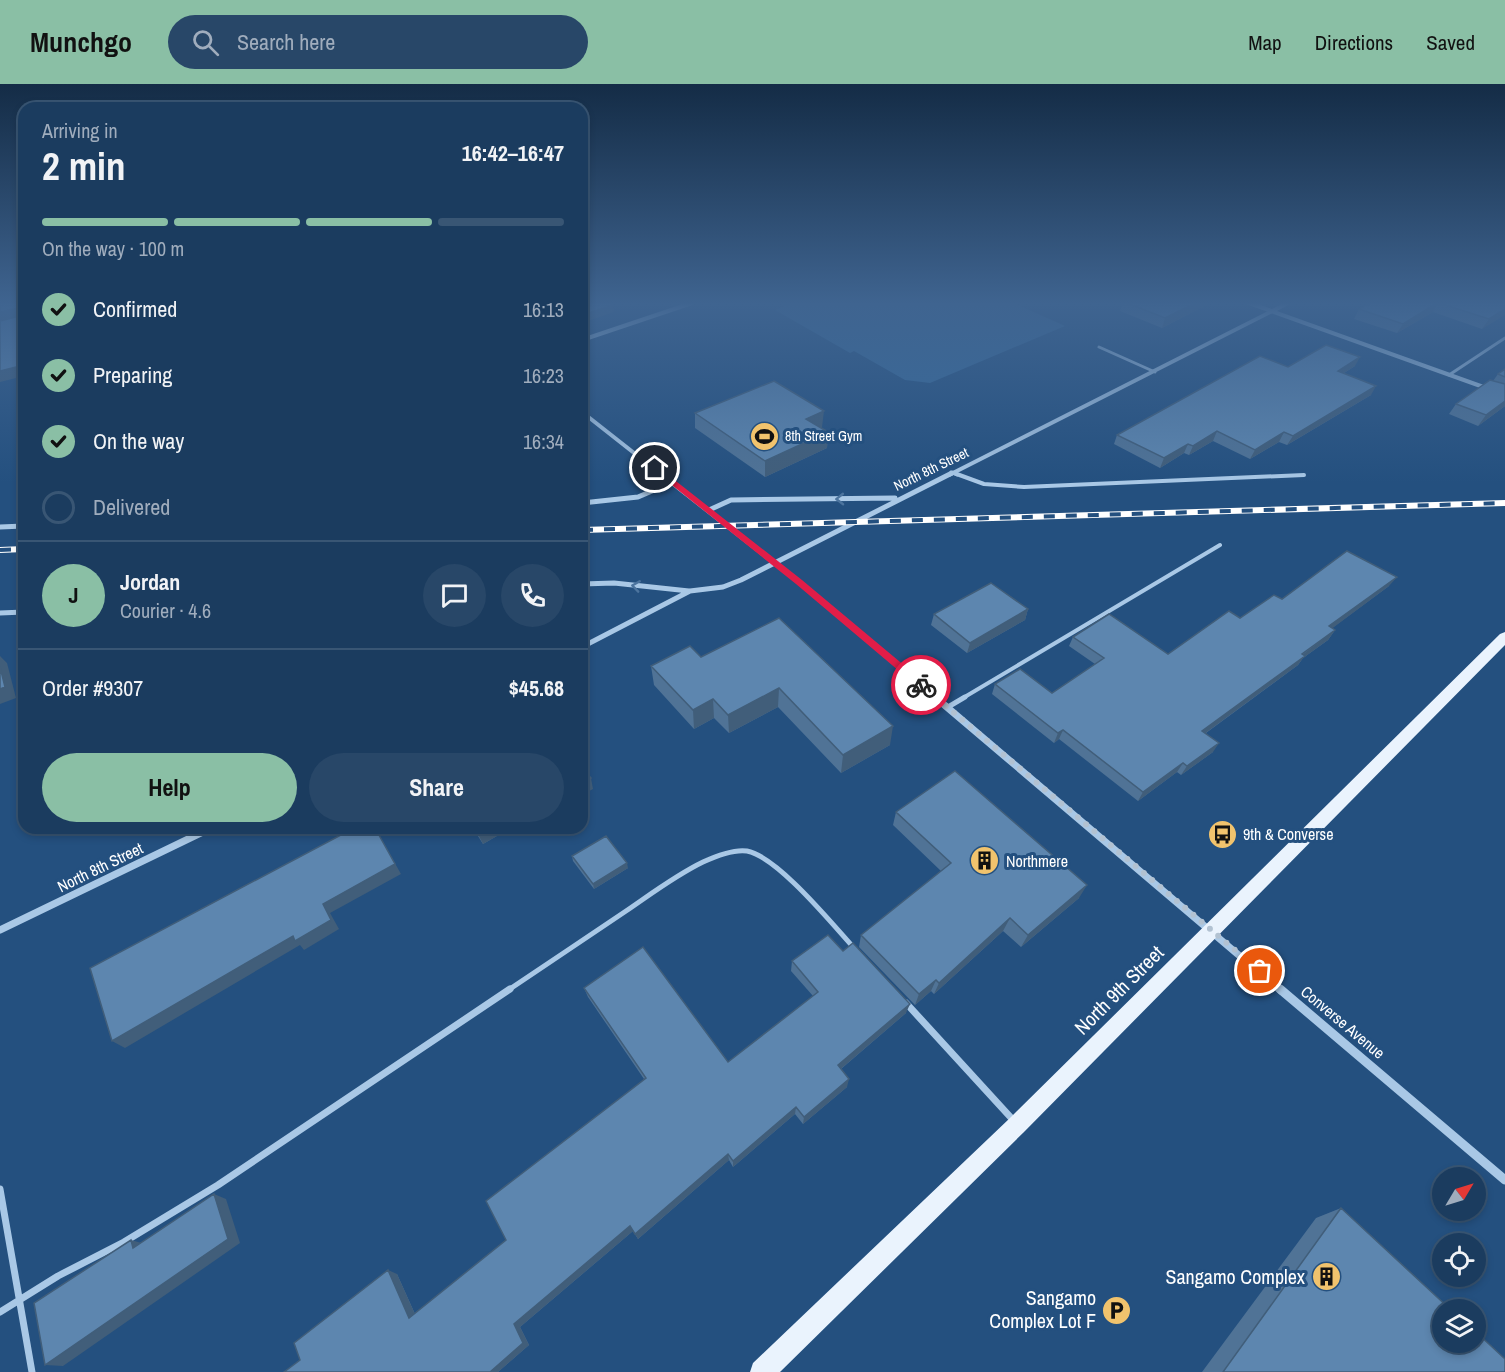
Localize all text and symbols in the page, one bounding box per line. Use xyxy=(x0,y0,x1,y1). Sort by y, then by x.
search box xyxy=(168,15,588,69)
text: Munchgo xyxy=(30,23,132,61)
icon: search xyxy=(189,26,222,59)
text: Search here xyxy=(237,27,335,57)
text: Map xyxy=(1248,28,1282,57)
text: Directions xyxy=(1315,28,1393,57)
text: Saved xyxy=(1426,28,1475,57)
text: Arriving in xyxy=(42,117,118,144)
text: 16:42–16:47 xyxy=(462,138,564,168)
text: 2 min xyxy=(42,140,126,192)
text: On the way · 100 m xyxy=(42,235,184,262)
icon: check xyxy=(42,293,75,326)
text: Confirmed xyxy=(93,294,177,324)
text: 16:13 xyxy=(523,296,564,323)
icon: check xyxy=(42,359,75,392)
text: Preparing xyxy=(93,360,172,390)
text: 16:23 xyxy=(523,362,564,389)
sports icon: 8th Street Gym xyxy=(748,420,780,452)
icon: check xyxy=(42,425,75,458)
text: On the way xyxy=(93,426,184,456)
place label: 8th Street Gym xyxy=(785,427,862,445)
text: 16:34 xyxy=(523,428,564,455)
pin xyxy=(629,442,680,493)
street label: North 8th Street xyxy=(891,443,971,495)
icon: home xyxy=(638,451,671,484)
text: Delivered xyxy=(93,492,170,522)
one-way arrow xyxy=(836,492,845,505)
button: chat xyxy=(423,564,486,627)
button: phone xyxy=(501,564,564,627)
text: Jordan xyxy=(120,567,180,597)
text: J xyxy=(68,580,79,610)
one-way arrow xyxy=(631,580,640,592)
text: Courier · 4.6 xyxy=(120,597,211,624)
courier xyxy=(891,655,951,715)
icon: bike xyxy=(905,669,938,702)
text: Order #9307 xyxy=(42,673,143,703)
text: $45.68 xyxy=(509,673,564,703)
button: Help xyxy=(42,753,297,822)
button: Share xyxy=(309,753,564,822)
bus stop icon: 9th & Converse xyxy=(1206,818,1238,850)
place label: 9th & Converse xyxy=(1243,823,1333,845)
street label: North 8th Street xyxy=(54,837,147,897)
building icon: Northmere xyxy=(969,845,1001,877)
place label: Northmere xyxy=(1006,850,1068,872)
street label: North 9th Street xyxy=(1068,939,1169,1040)
pin xyxy=(1234,945,1285,996)
icon: bag xyxy=(1243,954,1276,987)
street label: Converse Avenue xyxy=(1296,980,1390,1064)
north arrow xyxy=(1432,1167,1486,1221)
map controls xyxy=(1432,1167,1486,1353)
button: locate xyxy=(1432,1233,1486,1287)
building icon: Sangamo Complex xyxy=(1310,1261,1342,1293)
place label: Sangamo Complex xyxy=(1166,1263,1306,1290)
place label: Sangamo Complex Lot F xyxy=(989,1284,1096,1334)
parking icon: Sangamo Complex Lot F xyxy=(1101,1294,1133,1326)
button: layers xyxy=(1432,1299,1486,1353)

